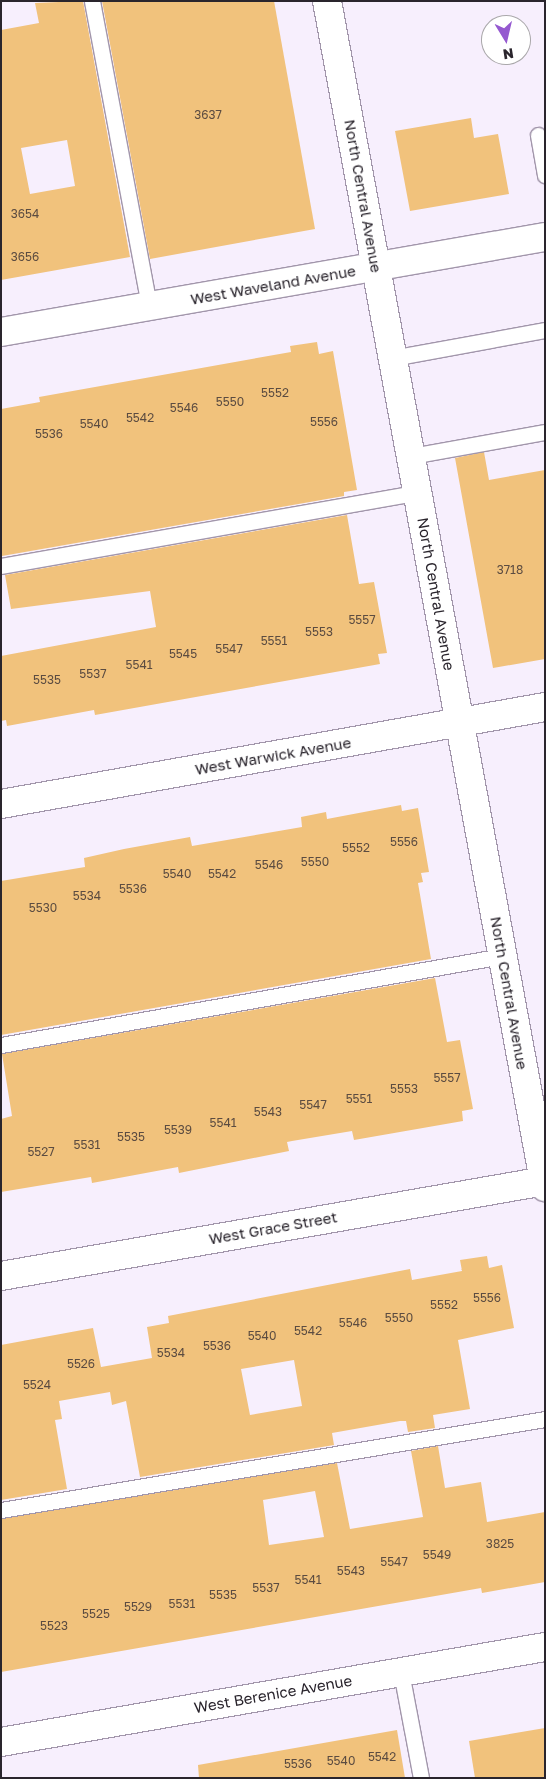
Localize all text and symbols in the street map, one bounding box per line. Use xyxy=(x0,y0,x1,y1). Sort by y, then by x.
north arrow xyxy=(481,15,531,65)
text: N xyxy=(502,45,515,64)
house number: 3637 xyxy=(194,108,222,122)
street label: North Central Avenue xyxy=(341,118,385,274)
house number: 3654 xyxy=(11,207,39,221)
house number: 3656 xyxy=(11,250,39,264)
street label: West Waveland Avenue xyxy=(189,262,357,308)
house number: 5552 xyxy=(261,386,289,400)
house number: 5550 xyxy=(216,395,244,409)
house number: 5546 xyxy=(170,401,198,415)
house number: 5542 xyxy=(126,411,154,425)
house number: 5556 xyxy=(310,415,338,429)
house number: 5540 xyxy=(80,417,108,431)
house number: 5536 xyxy=(35,427,63,441)
street label: North Central Avenue xyxy=(414,516,458,672)
house number: 3718 xyxy=(497,563,523,577)
house number: 5557 xyxy=(348,613,376,627)
house number: 5553 xyxy=(305,625,333,639)
house number: 5551 xyxy=(261,634,287,648)
house number: 5547 xyxy=(215,642,243,656)
house number: 5545 xyxy=(169,647,197,661)
house number: 5541 xyxy=(125,658,153,672)
house number: 5537 xyxy=(79,667,107,681)
house number: 5535 xyxy=(33,673,61,687)
street label: West Warwick Avenue xyxy=(194,733,352,779)
house number: 5556 xyxy=(390,835,418,849)
house number: 5552 xyxy=(342,841,370,855)
house number: 5550 xyxy=(301,855,329,869)
house number: 5546 xyxy=(255,858,283,872)
house number: 5540 xyxy=(163,867,191,881)
house number: 5542 xyxy=(208,867,236,881)
house number: 5536 xyxy=(119,882,147,896)
house number: 5534 xyxy=(73,889,101,903)
house number: 5530 xyxy=(29,901,57,915)
street label: North Central Avenue xyxy=(487,915,531,1071)
house number: 5557 xyxy=(433,1071,461,1085)
house number: 5553 xyxy=(390,1082,418,1096)
house number: 5551 xyxy=(346,1092,372,1106)
house number: 5547 xyxy=(299,1098,327,1112)
house number: 5543 xyxy=(254,1105,282,1119)
house number: 5541 xyxy=(209,1116,237,1130)
house number: 5539 xyxy=(164,1123,192,1137)
house number: 5535 xyxy=(117,1130,145,1144)
house number: 5531 xyxy=(74,1138,100,1152)
house number: 5527 xyxy=(27,1145,55,1159)
street label: West Grace Street xyxy=(207,1208,339,1248)
house number: 5556 xyxy=(473,1291,501,1305)
house number: 5552 xyxy=(430,1298,458,1312)
house number: 5550 xyxy=(385,1311,413,1325)
house number: 5546 xyxy=(339,1316,367,1330)
house number: 5542 xyxy=(294,1324,322,1338)
house number: 5540 xyxy=(248,1329,276,1343)
house number: 5536 xyxy=(203,1339,231,1353)
house number: 5534 xyxy=(157,1346,185,1360)
house number: 5526 xyxy=(67,1357,95,1371)
house number: 5524 xyxy=(23,1378,51,1392)
house number: 3825 xyxy=(486,1537,514,1551)
house number: 5549 xyxy=(423,1548,451,1562)
house number: 5547 xyxy=(380,1555,408,1569)
house number: 5543 xyxy=(337,1564,365,1578)
house number: 5541 xyxy=(294,1573,322,1587)
house number: 5537 xyxy=(252,1581,280,1595)
house number: 5535 xyxy=(209,1588,237,1602)
house number: 5531 xyxy=(169,1597,195,1611)
house number: 5529 xyxy=(124,1600,152,1614)
house number: 5525 xyxy=(82,1607,110,1621)
house number: 5523 xyxy=(40,1619,68,1633)
street label: West Berenice Avenue xyxy=(193,1671,353,1717)
house number: 5542 xyxy=(368,1750,396,1764)
house number: 5540 xyxy=(327,1754,355,1768)
house number: 5536 xyxy=(284,1757,312,1771)

